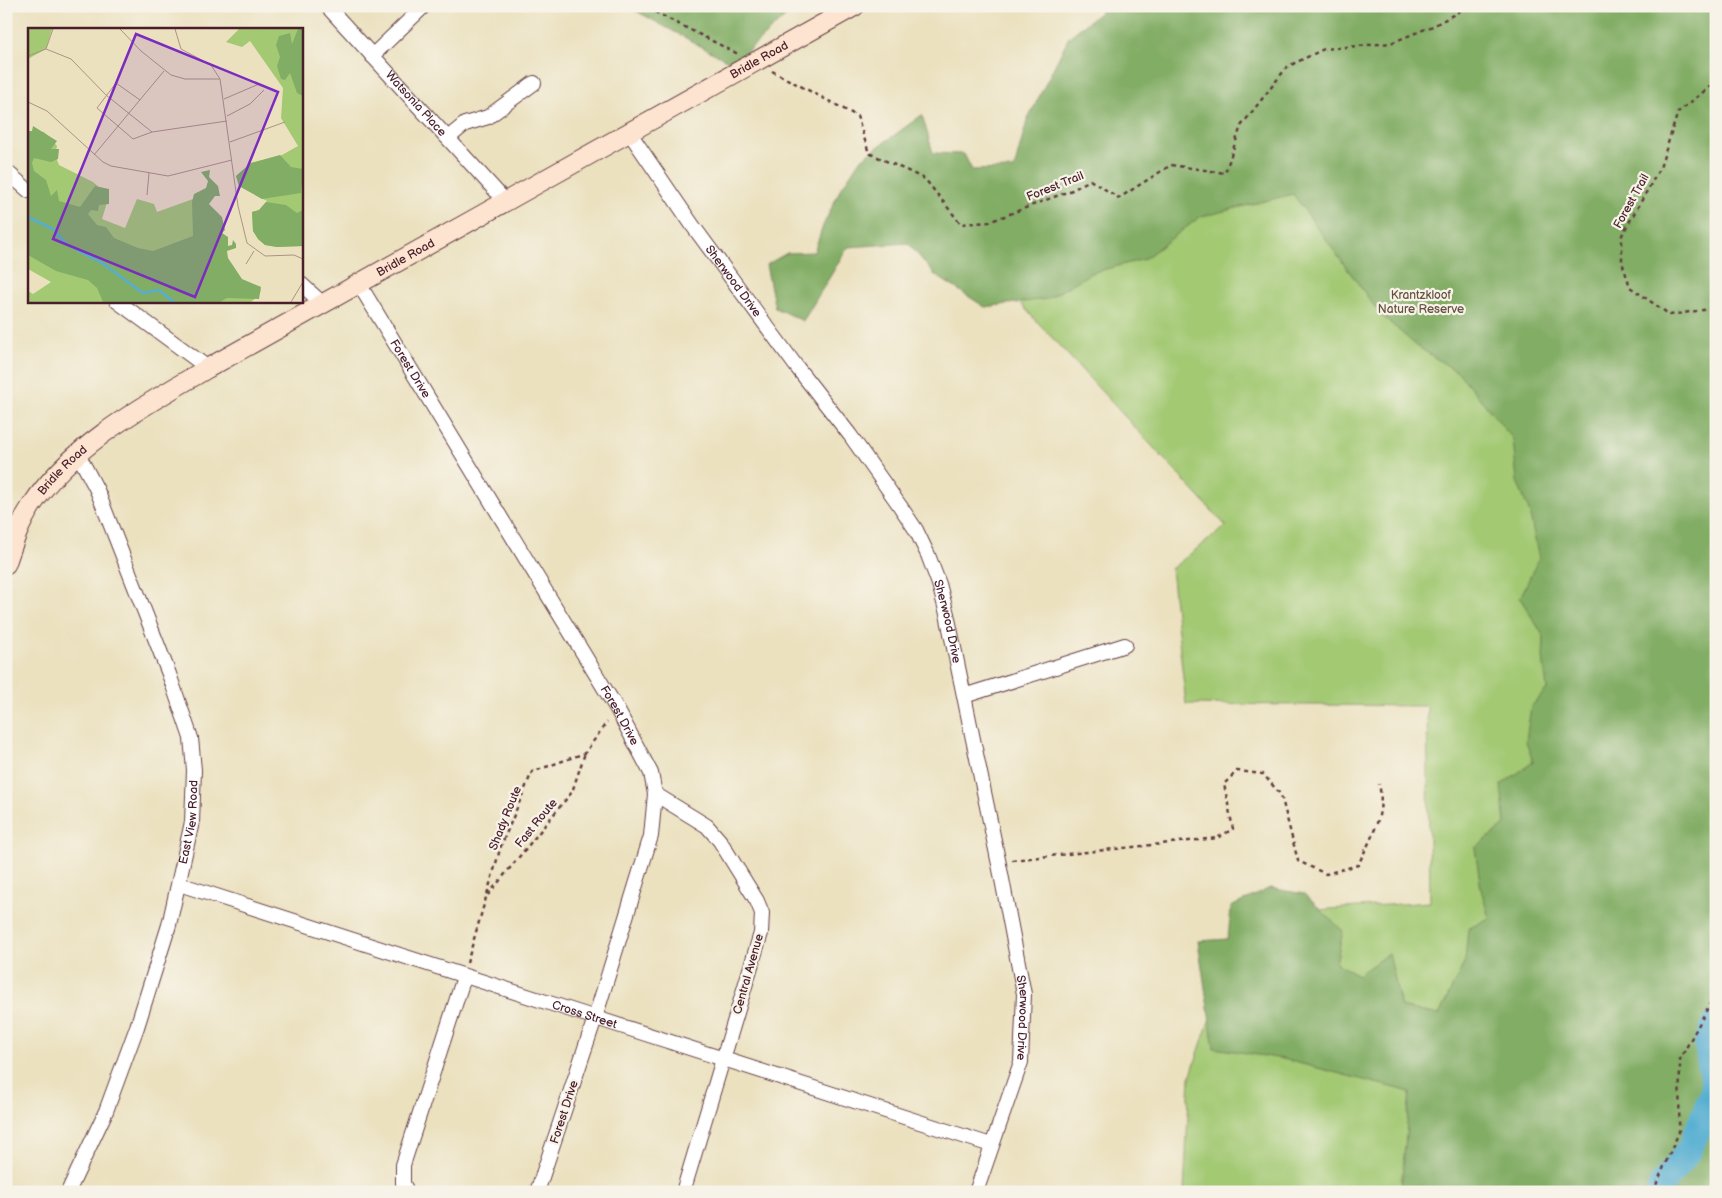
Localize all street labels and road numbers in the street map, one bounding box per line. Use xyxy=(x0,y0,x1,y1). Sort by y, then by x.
street label: Bridle Road xyxy=(727,38,791,82)
street label: Watsonia Place xyxy=(382,68,449,140)
street label: Forest Trail xyxy=(1024,168,1086,205)
street label: Forest Trail xyxy=(1610,171,1653,231)
street label: Bridle Road xyxy=(374,236,438,280)
street label: Sherwood Drive xyxy=(702,242,764,320)
street label: Forest Drive xyxy=(386,337,433,401)
street label: Bridle Road xyxy=(35,442,90,498)
street label: Sherwood Drive xyxy=(930,578,964,665)
street label: Forest Drive xyxy=(597,683,642,748)
street label: East View Road xyxy=(176,780,202,866)
street label: Shady Route xyxy=(486,784,525,852)
street label: Fast Route xyxy=(512,796,561,851)
street label: Central Avenue xyxy=(730,932,767,1016)
street label: Sherwood Drive xyxy=(1013,974,1031,1061)
street label: Cross Street xyxy=(550,997,619,1032)
street label: Forest Drive xyxy=(547,1078,582,1146)

